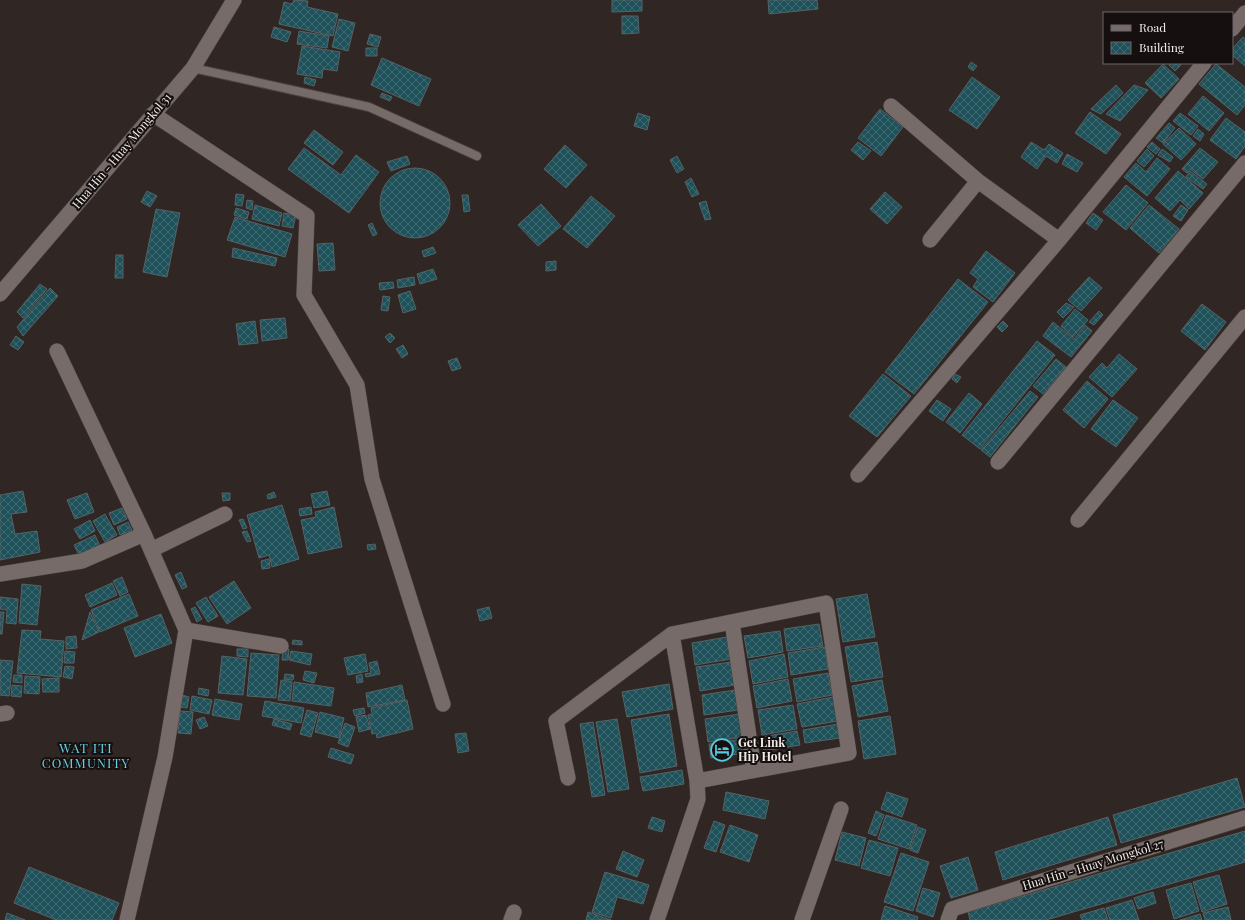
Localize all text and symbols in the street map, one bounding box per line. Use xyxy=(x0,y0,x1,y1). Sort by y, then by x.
legend xyxy=(1103,12,1233,64)
text: Road xyxy=(1139,19,1166,35)
text: Building xyxy=(1139,39,1185,55)
street label: Hua Hin - Huay Mongkol 31 xyxy=(68,89,175,212)
place label: Get Link Hip Hotel xyxy=(738,734,792,764)
hotel icon: Get Link Hip Hotel xyxy=(709,737,735,763)
district label: WAT ITI COMMUNITY xyxy=(42,739,130,771)
street label: Hua Hin - Huay Mongkol 27 xyxy=(1020,835,1165,893)

